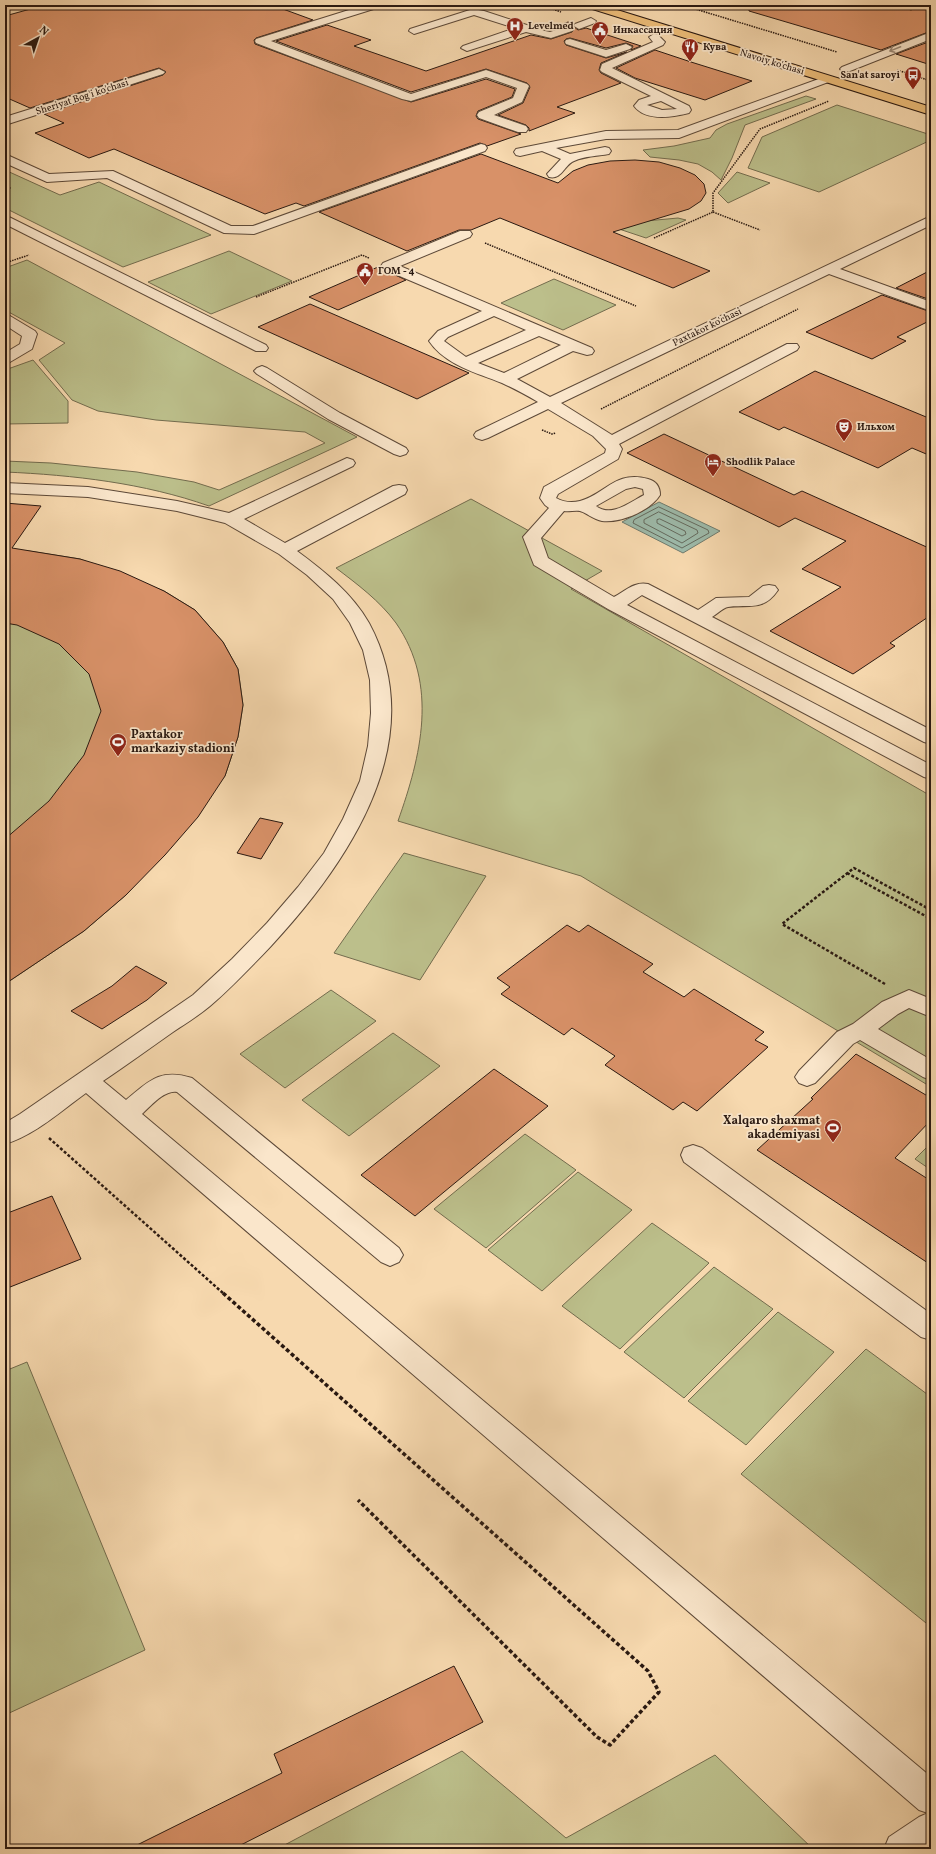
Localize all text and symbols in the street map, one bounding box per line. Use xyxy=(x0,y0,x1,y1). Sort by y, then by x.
hospital icon: Levelmed xyxy=(505,16,525,41)
north arrow xyxy=(18,18,58,58)
place label: Levelmed xyxy=(528,19,574,33)
public building icon: Инкасcация xyxy=(590,20,610,45)
text: N xyxy=(36,23,51,40)
place label: Инкасcация xyxy=(613,23,673,37)
restaurant icon: Кува xyxy=(680,37,700,62)
place label: Кува xyxy=(703,40,727,54)
street label: Navoiy ko'chasi xyxy=(738,46,806,78)
one-way arrow xyxy=(889,46,901,54)
bus stop icon: San'at saroyi xyxy=(903,65,923,90)
place label: San'at saroyi xyxy=(840,68,900,82)
street label: Sheriyat Bog'i ko'chasi xyxy=(34,75,130,119)
public building icon: ГОМ - 4 xyxy=(355,261,375,286)
place label: ГОМ - 4 xyxy=(378,264,415,278)
street label: Paxtakor ko'chasi xyxy=(670,304,744,350)
theatre icon: Ильхом xyxy=(834,417,854,442)
place label: Ильхом xyxy=(857,420,895,434)
hotel icon: Shodlik Palace xyxy=(703,452,723,477)
place label: Shodlik Palace xyxy=(726,455,795,469)
place label: Paxtakor markaziy stadioni xyxy=(131,727,235,757)
sports icon: Paxtakor markaziy stadioni xyxy=(108,732,128,757)
place label: Xalqaro shaxmat akademiyasi xyxy=(723,1113,820,1143)
sports icon: Xalqaro shaxmat akademiyasi xyxy=(823,1118,843,1143)

